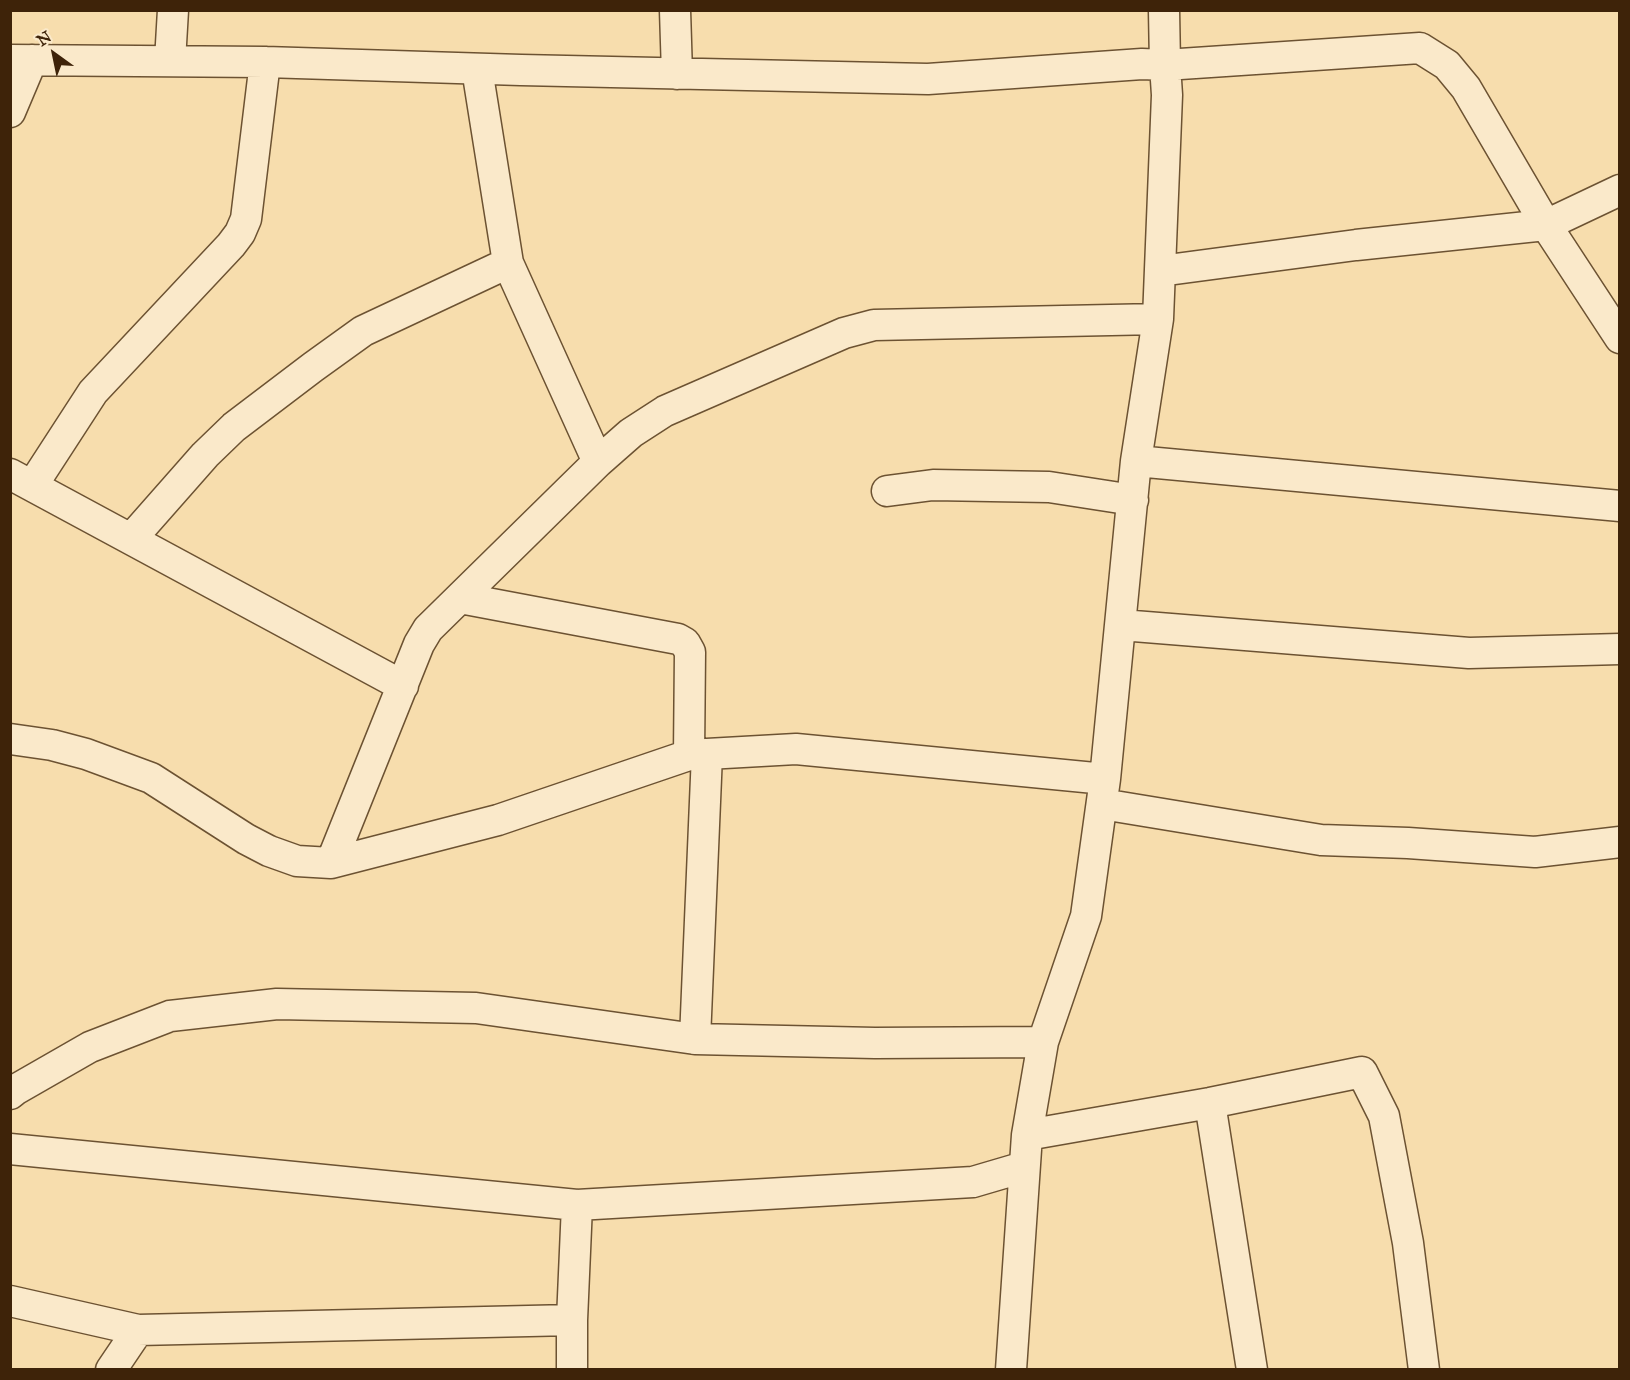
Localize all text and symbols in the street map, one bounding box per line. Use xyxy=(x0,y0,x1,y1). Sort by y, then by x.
north arrow xyxy=(24,24,84,84)
text: N xyxy=(33,27,55,50)

